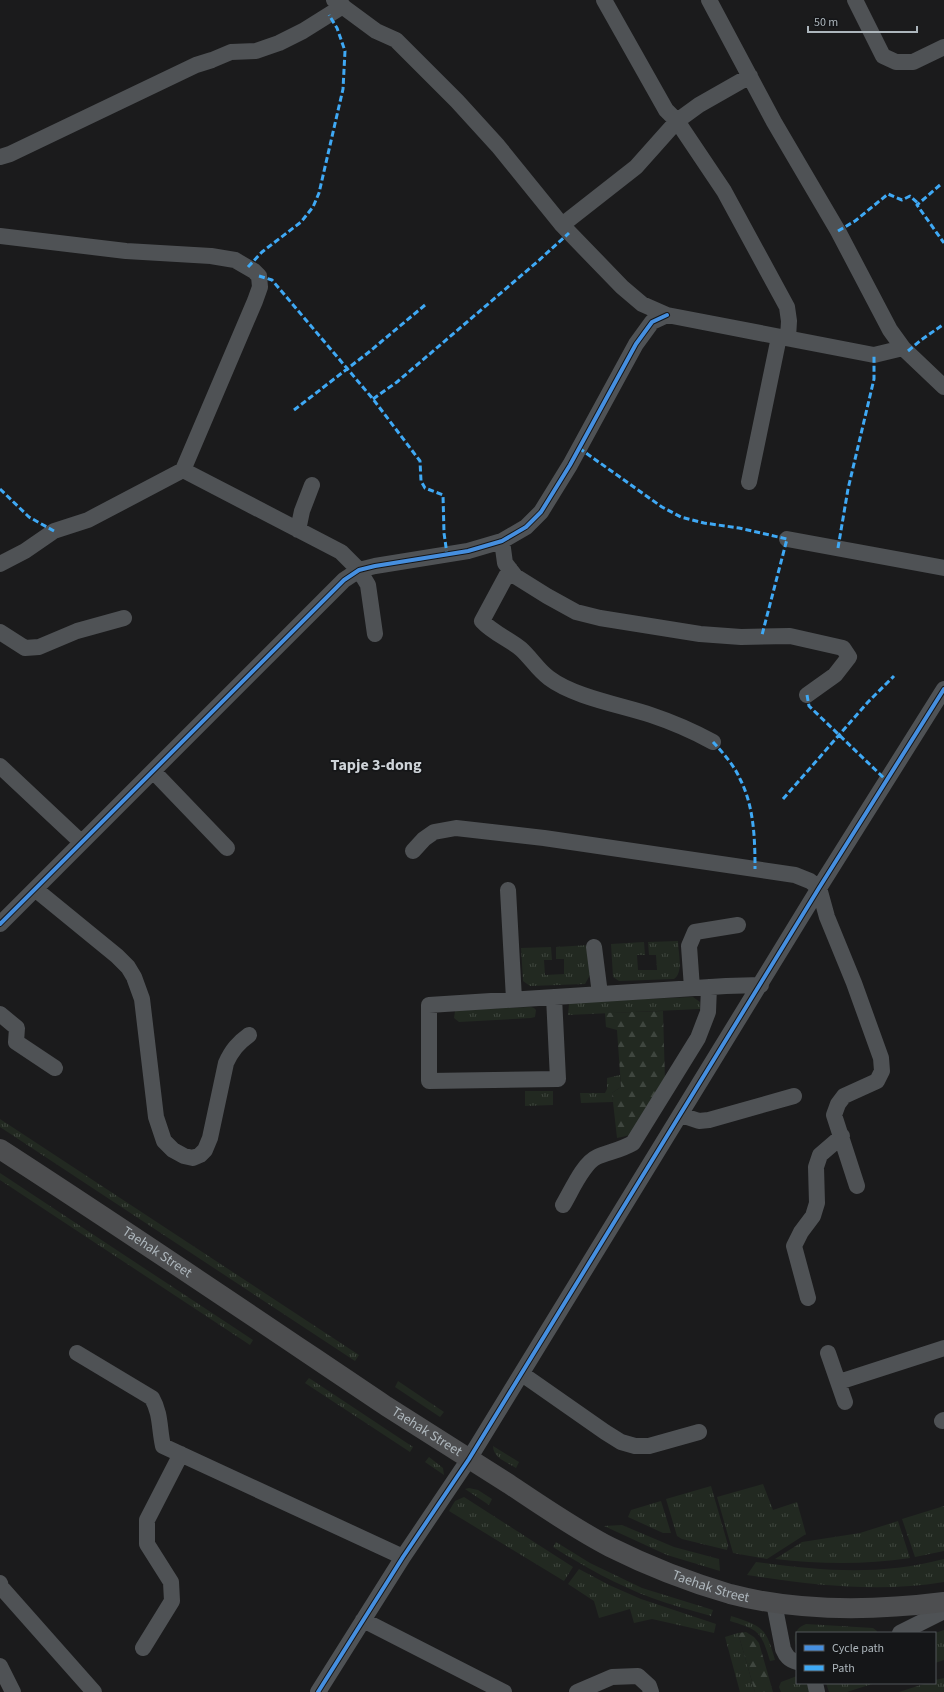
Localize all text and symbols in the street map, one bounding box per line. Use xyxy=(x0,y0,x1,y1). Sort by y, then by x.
scale bar xyxy=(808,8,917,34)
text: 50 m xyxy=(814,14,838,31)
district label: Tapje 3-dong xyxy=(331,754,422,776)
street label: Taehak Street xyxy=(118,1222,196,1283)
street label: Taehak Street xyxy=(388,1402,466,1462)
street label: Taehak Street xyxy=(669,1565,751,1608)
legend xyxy=(796,1632,936,1684)
text: Cycle path xyxy=(832,1640,884,1657)
text: Path xyxy=(832,1660,855,1677)

